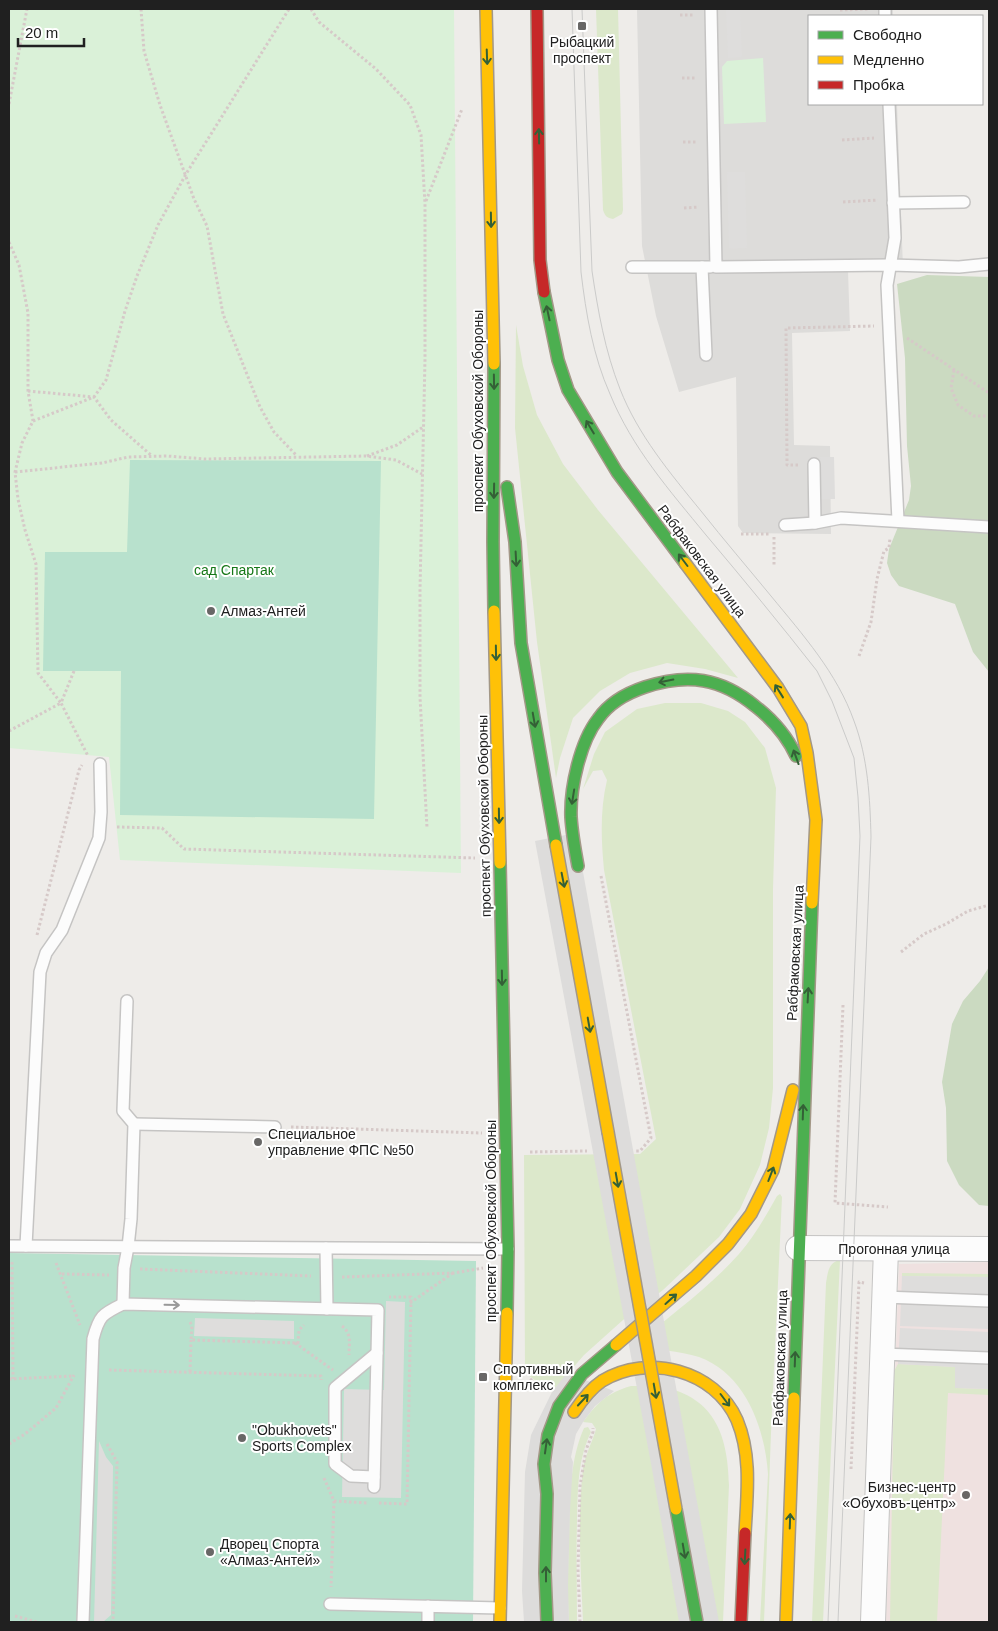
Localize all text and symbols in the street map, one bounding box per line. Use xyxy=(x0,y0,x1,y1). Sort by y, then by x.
scale bar xyxy=(18,15,84,47)
legend xyxy=(808,15,983,105)
marker: Рыбацкий проспект xyxy=(576,20,588,32)
text: 20 m xyxy=(25,24,58,41)
text: Свободно xyxy=(853,26,922,43)
place label: Рыбацкий проспект xyxy=(550,34,614,66)
one-way arrow xyxy=(483,49,492,65)
text: Медленно xyxy=(853,51,924,68)
text: Пробка xyxy=(853,76,905,93)
one-way arrow xyxy=(534,128,544,144)
one-way arrow xyxy=(486,212,496,228)
one-way arrow xyxy=(542,305,552,321)
street label: проспект Обуховской Обороны xyxy=(470,310,486,512)
one-way arrow xyxy=(489,374,499,390)
one-way arrow xyxy=(585,420,595,434)
one-way arrow xyxy=(489,482,499,498)
street label: Рабфаковская улица xyxy=(655,502,750,620)
one-way arrow xyxy=(512,551,521,567)
one-way arrow xyxy=(678,553,688,567)
park label: сад Спартак xyxy=(194,562,275,578)
place label: Алмаз-Антей xyxy=(221,603,306,619)
marker: Алмаз-Антей xyxy=(205,605,217,617)
one-way arrow xyxy=(491,645,500,661)
one-way arrow xyxy=(658,677,674,686)
one-way arrow xyxy=(774,684,784,698)
one-way arrow xyxy=(529,712,539,728)
street label: проспект Обуховской Обороны xyxy=(474,715,494,917)
one-way arrow xyxy=(791,749,800,765)
one-way arrow xyxy=(568,788,578,804)
one-way arrow xyxy=(494,807,504,823)
one-way arrow xyxy=(558,872,568,888)
street label: Рабфаковская улица xyxy=(783,884,807,1022)
one-way arrow xyxy=(497,970,507,986)
one-way arrow xyxy=(803,988,812,1004)
one-way arrow xyxy=(585,1017,595,1033)
one-way arrow xyxy=(799,1105,808,1121)
street label: проспект Обуховской Обороны xyxy=(483,1120,499,1322)
place label: Специальное управление ФПС №50 xyxy=(268,1126,414,1158)
marker: Специальное управление ФПС №50 xyxy=(252,1136,264,1148)
one-way arrow xyxy=(767,1167,776,1182)
one-way arrow xyxy=(613,1171,623,1187)
street label: Прогонная улица xyxy=(838,1241,950,1257)
street label: Рабфаковская улица xyxy=(770,1289,790,1426)
one-way arrow xyxy=(664,1293,677,1305)
one-way arrow xyxy=(163,1301,179,1310)
one-way arrow xyxy=(790,1351,799,1367)
place label: Спортивный комплекс xyxy=(493,1361,573,1393)
marker: Спортивный комплекс xyxy=(477,1371,489,1383)
one-way arrow xyxy=(651,1383,661,1399)
one-way arrow xyxy=(720,1393,730,1407)
one-way arrow xyxy=(576,1394,588,1407)
place label: "Obukhovets" Sports Complex xyxy=(252,1422,352,1454)
marker: "Obukhovets" Sports Complex xyxy=(236,1432,248,1444)
one-way arrow xyxy=(542,1438,552,1454)
place label: Бизнес-центр «Обуховъ-центр» xyxy=(842,1479,956,1511)
marker: Бизнес-центр «Обуховъ-центр» xyxy=(960,1489,972,1501)
one-way arrow xyxy=(785,1513,794,1529)
place label: Дворец Спорта «Алмаз-Антей» xyxy=(220,1536,321,1568)
one-way arrow xyxy=(680,1543,690,1559)
marker: Дворец Спорта «Алмаз-Антей» xyxy=(204,1546,216,1558)
one-way arrow xyxy=(741,1549,750,1565)
one-way arrow xyxy=(541,1566,551,1582)

